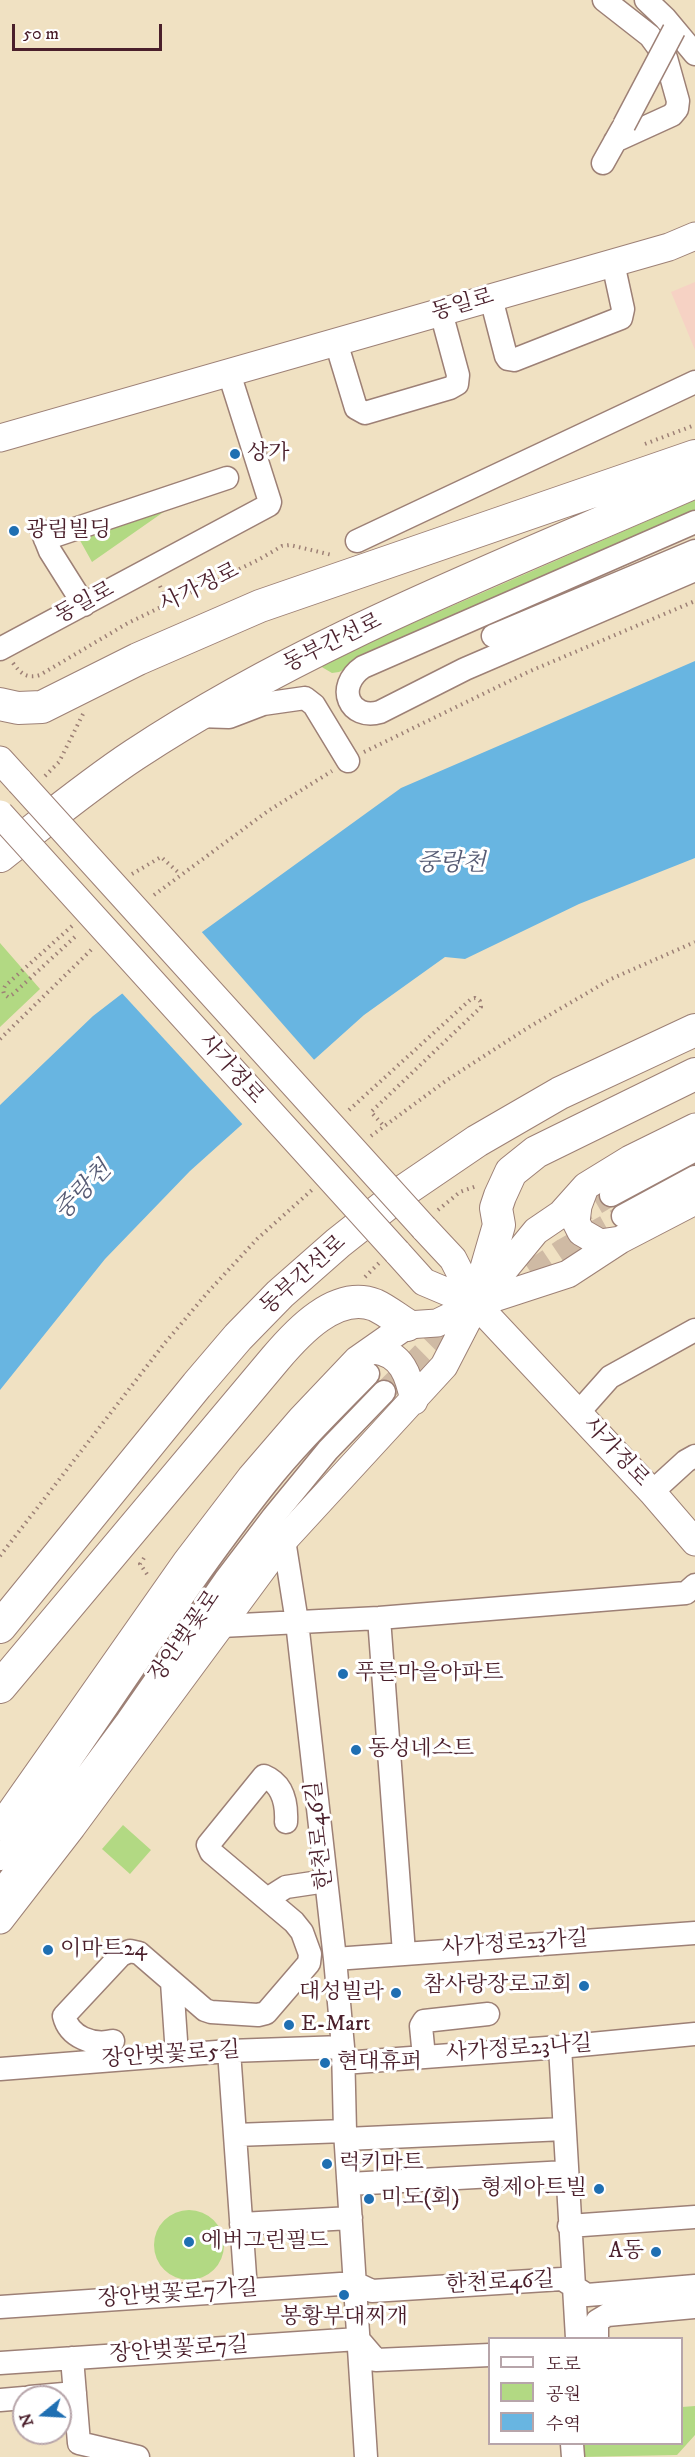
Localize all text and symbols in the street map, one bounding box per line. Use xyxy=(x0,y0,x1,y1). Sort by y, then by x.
scale bar xyxy=(15,12,165,50)
text: 50 m xyxy=(23,23,59,45)
street label: 동일로 xyxy=(429,285,497,327)
place label: 상가 xyxy=(247,441,290,467)
marker: 상가 xyxy=(228,447,242,461)
place label: 광림빌딩 xyxy=(26,518,111,544)
marker: 광림빌딩 xyxy=(7,524,21,538)
street label: 사가정로 xyxy=(156,559,244,619)
street label: 동일로 xyxy=(51,577,119,631)
street label: 동부간선로 xyxy=(279,609,387,679)
water label: 중랑천 xyxy=(416,851,486,879)
street label: 사가정로 xyxy=(192,1030,268,1110)
water label: 중랑천 xyxy=(49,1157,119,1227)
street label: 동부간선로 xyxy=(256,1231,352,1321)
street label: 사가정로 xyxy=(576,1413,654,1493)
street label: 장안벚꽃로 xyxy=(145,1586,227,1688)
place label: 푸른마을아파트 xyxy=(355,1661,504,1687)
marker: 푸른마을아파트 xyxy=(336,1667,350,1681)
place label: 동성네스트 xyxy=(368,1737,474,1763)
marker: 동성네스트 xyxy=(349,1743,363,1757)
street label: 한천로46길 xyxy=(302,1779,340,1891)
street label: 사가정로23가길 xyxy=(441,1927,589,1963)
place label: 이마트24 xyxy=(60,1937,147,1963)
marker: 이마트24 xyxy=(41,1943,55,1957)
place label: 참사랑장로교회 xyxy=(423,1973,572,1999)
marker: 참사랑장로교회 xyxy=(577,1979,591,1993)
place label: 대성빌라 xyxy=(299,1980,384,2006)
marker: 대성빌라 xyxy=(389,1986,403,2000)
place label: E-Mart xyxy=(301,2012,370,2038)
marker: E-Mart xyxy=(282,2018,296,2032)
street label: 사가정로23나길 xyxy=(445,2032,593,2068)
street label: 장안벚꽃로5길 xyxy=(101,2038,241,2074)
place label: 현대휴퍼 xyxy=(337,2050,422,2076)
marker: 현대휴퍼 xyxy=(318,2056,332,2070)
place label: 럭키마트 xyxy=(339,2151,424,2177)
marker: 럭키마트 xyxy=(320,2157,334,2171)
place label: 형제아트빌 xyxy=(481,2176,587,2202)
marker: 형제아트빌 xyxy=(592,2182,606,2196)
place label: 미도(회) xyxy=(381,2186,459,2212)
marker: 미도(회) xyxy=(362,2192,376,2206)
place label: 에버그린필드 xyxy=(201,2229,329,2255)
marker: 에버그린필드 xyxy=(182,2235,196,2249)
place label: A동 xyxy=(609,2239,644,2265)
marker: A동 xyxy=(649,2245,663,2259)
street label: 한천로46길 xyxy=(445,2268,555,2300)
street label: 장안벚꽃로7가길 xyxy=(97,2276,259,2314)
marker: 봉황부대찌개 xyxy=(337,2288,351,2302)
place label: 봉황부대찌개 xyxy=(280,2305,408,2331)
street label: 장안벚꽃로7길 xyxy=(109,2333,249,2369)
legend xyxy=(488,2337,683,2445)
text: 도로 xyxy=(546,2354,581,2376)
text: 공원 xyxy=(546,2384,581,2406)
north arrow xyxy=(12,2385,72,2445)
text: N xyxy=(15,2411,38,2429)
text: 수역 xyxy=(546,2414,581,2436)

